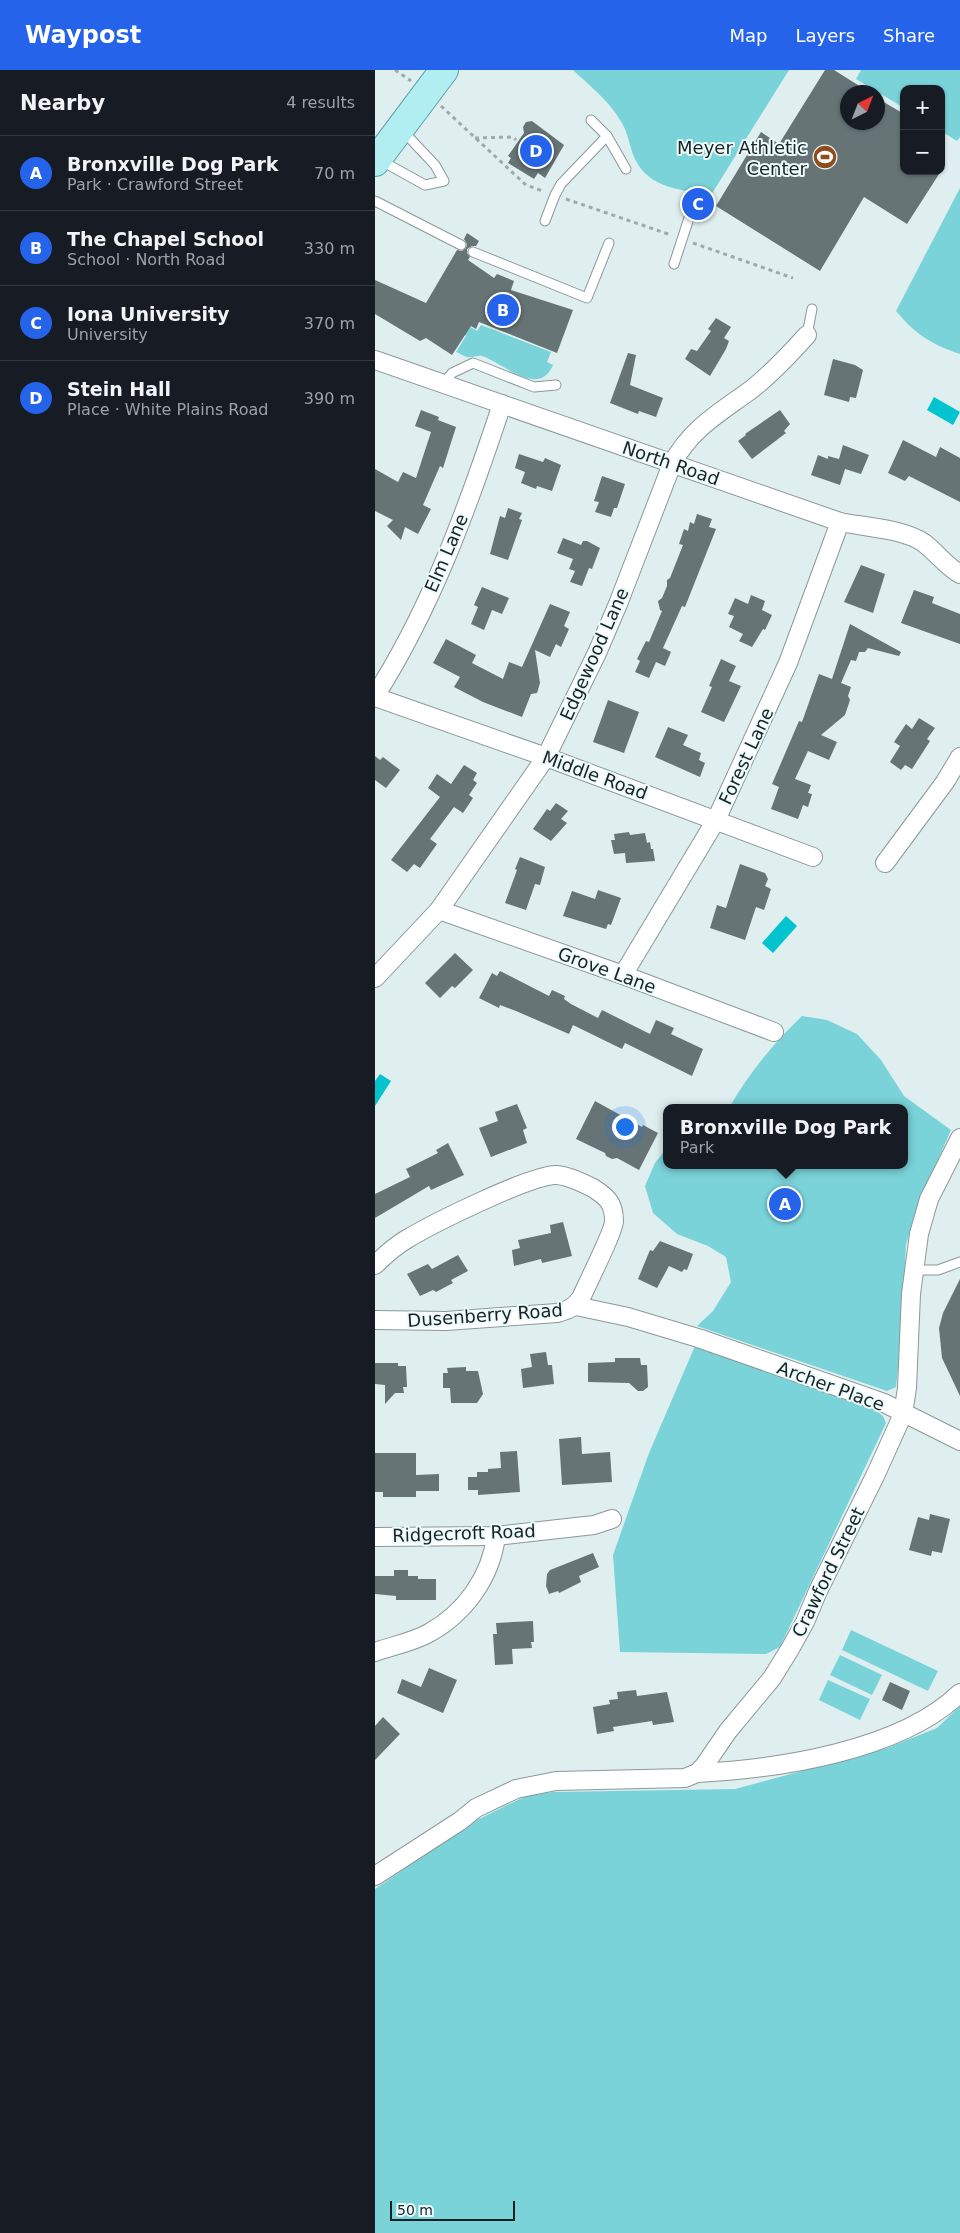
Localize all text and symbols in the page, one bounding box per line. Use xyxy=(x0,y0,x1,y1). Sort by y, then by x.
text: Waypost xyxy=(25,21,141,49)
text: Map xyxy=(729,25,767,46)
text: Layers xyxy=(795,25,855,46)
text: Share xyxy=(883,25,935,46)
north arrow xyxy=(840,85,885,130)
map controls xyxy=(900,85,945,175)
button: + xyxy=(900,85,945,130)
text: Nearby xyxy=(20,91,105,115)
text: 4 results xyxy=(286,93,355,112)
button: − xyxy=(900,130,945,175)
pin: D xyxy=(520,132,552,170)
place label: Meyer Athletic Center xyxy=(677,137,808,179)
sports icon: Meyer Athletic Center xyxy=(812,144,838,170)
text: Bronxville Dog Park xyxy=(67,153,278,175)
text: A xyxy=(30,164,42,183)
text: 70 m xyxy=(314,164,355,183)
text: Park · Crawford Street xyxy=(67,175,243,194)
pin: C xyxy=(682,185,714,223)
text: The Chapel School xyxy=(67,228,264,250)
text: B xyxy=(30,239,42,258)
text: 330 m xyxy=(304,239,355,258)
text: School · North Road xyxy=(67,250,225,269)
pin: B xyxy=(487,291,519,329)
text: Iona University xyxy=(67,303,229,325)
text: C xyxy=(30,314,42,333)
text: 370 m xyxy=(304,314,355,333)
text: University xyxy=(67,325,148,344)
text: Stein Hall xyxy=(67,378,171,400)
text: D xyxy=(29,389,43,408)
text: 390 m xyxy=(304,389,355,408)
text: Place · White Plains Road xyxy=(67,400,268,419)
street label: North Road xyxy=(620,437,722,489)
street label: Elm Lane xyxy=(420,511,472,595)
street label: Edgewood Lane xyxy=(555,585,633,723)
street label: Forest Lane xyxy=(714,704,778,808)
street label: Middle Road xyxy=(540,746,650,804)
street label: Grove Lane xyxy=(555,943,659,997)
popup xyxy=(663,1104,908,1169)
your location xyxy=(612,1114,638,1140)
text: Bronxville Dog Park xyxy=(680,1116,891,1138)
text: Park xyxy=(680,1138,714,1157)
pin: A xyxy=(769,1185,801,1223)
street label: Dusenberry Road xyxy=(407,1299,563,1331)
street label: Archer Place xyxy=(774,1357,888,1415)
street label: Crawford Street xyxy=(787,1504,869,1640)
street label: Ridgecroft Road xyxy=(392,1520,536,1546)
scale bar xyxy=(390,2198,515,2221)
text: 50 m xyxy=(397,2202,433,2218)

